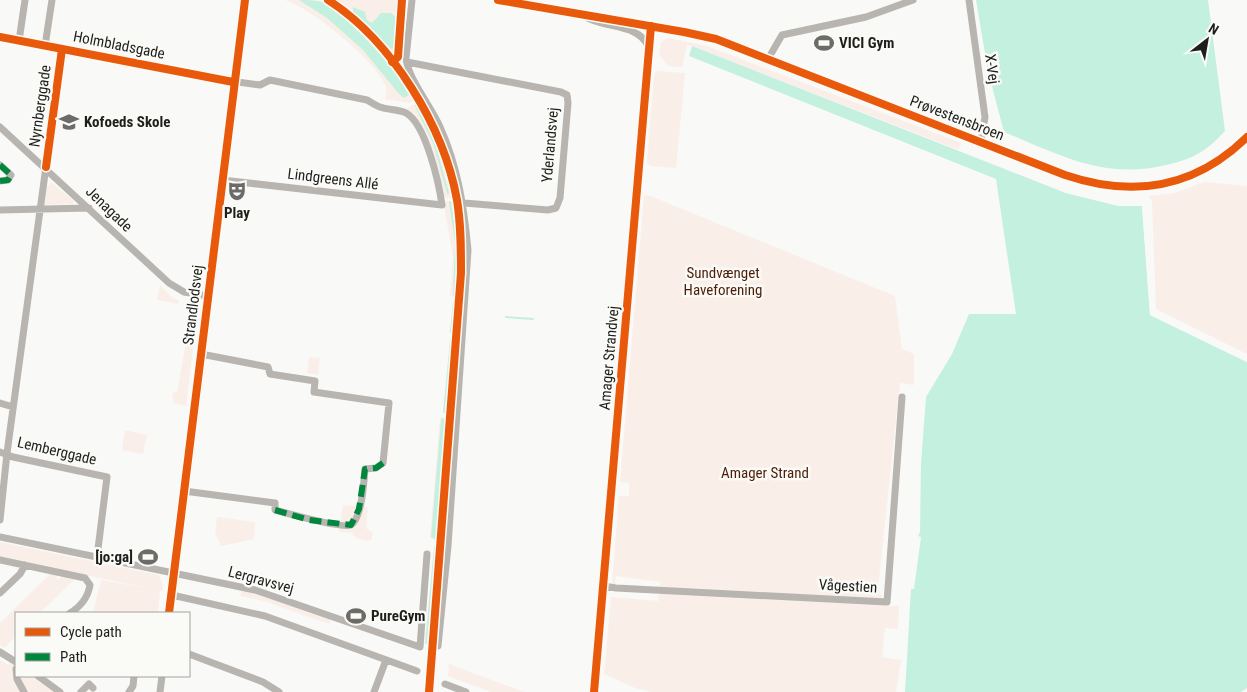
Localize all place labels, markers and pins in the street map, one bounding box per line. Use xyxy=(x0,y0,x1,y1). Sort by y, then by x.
sports icon: VICI Gym xyxy=(813,32,835,54)
place label: VICI Gym xyxy=(839,34,894,52)
school or university icon: Kofoeds Skole xyxy=(58,111,80,133)
place label: Kofoeds Skole xyxy=(84,113,171,131)
theatre icon: Play xyxy=(226,180,248,202)
place label: Play xyxy=(224,204,250,222)
sports icon: [jo:ga] xyxy=(137,546,159,568)
place label: [jo:ga] xyxy=(95,548,133,566)
sports icon: PureGym xyxy=(345,605,367,627)
place label: PureGym xyxy=(371,607,426,625)

